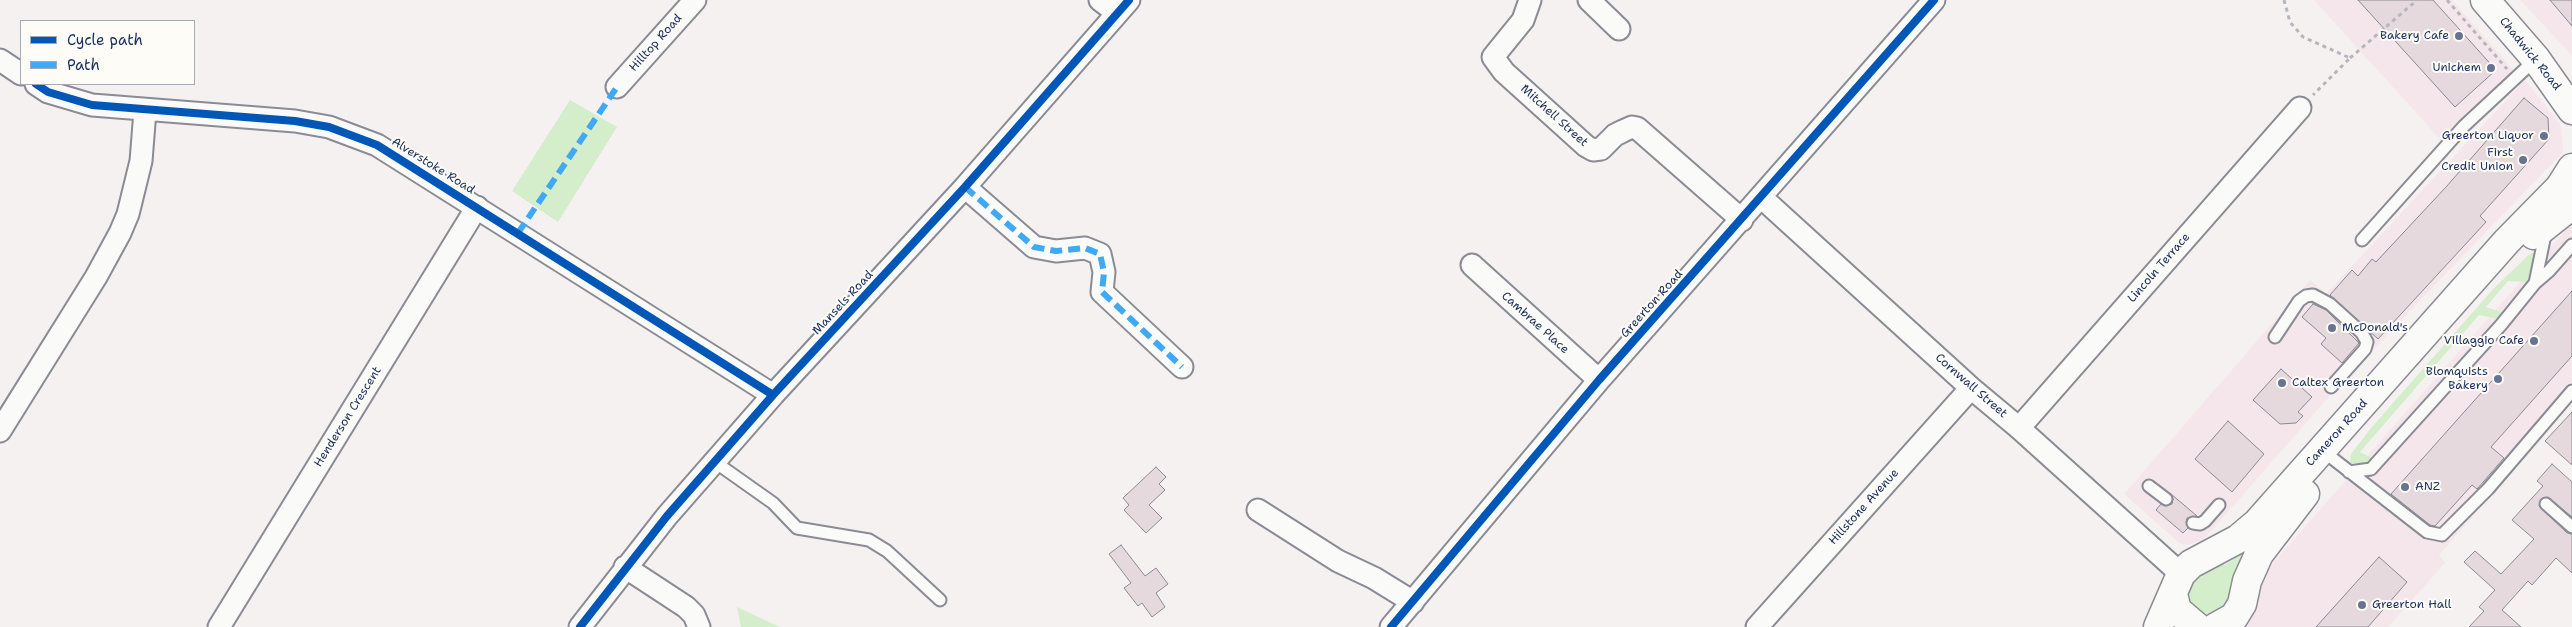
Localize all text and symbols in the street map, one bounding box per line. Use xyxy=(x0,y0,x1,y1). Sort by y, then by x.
street label: Hilltop Road xyxy=(627,11,685,75)
street label: Chadwick Road xyxy=(2496,15,2564,93)
legend xyxy=(20,20,195,85)
place label: Bakery Cafe xyxy=(2380,29,2449,43)
text: Cycle path xyxy=(67,30,143,50)
marker: Bakery Cafe xyxy=(2453,30,2465,42)
text: Path xyxy=(67,55,100,75)
place label: Unichem xyxy=(2432,61,2481,75)
marker: Unichem xyxy=(2485,62,2497,74)
street label: Mitchell Street xyxy=(1517,82,1591,150)
place label: Greerton Liquor xyxy=(2442,129,2534,143)
marker: Greerton Liquor xyxy=(2538,130,2550,142)
street label: Alverstoke Road xyxy=(389,135,477,197)
place label: First Credit Union xyxy=(2441,146,2513,174)
marker: First Credit Union xyxy=(2517,154,2529,166)
street label: Lincoln Terrace xyxy=(2125,230,2193,306)
street label: Greerton Road xyxy=(1618,267,1686,341)
street label: Mansels Road xyxy=(810,268,876,338)
street label: Cambrae Place xyxy=(1498,289,1572,357)
place label: McDonald's xyxy=(2342,321,2408,335)
marker: McDonald's xyxy=(2326,322,2338,334)
place label: Villaggio Cafe xyxy=(2444,334,2524,348)
marker: Villaggio Cafe xyxy=(2528,335,2540,347)
street label: Cornwall Street xyxy=(1932,351,2010,421)
street label: Henderson Crescent xyxy=(311,364,385,470)
place label: Blomquists Bakery xyxy=(2426,365,2488,393)
marker: Blomquists Bakery xyxy=(2492,373,2504,385)
place label: Caltex Greerton xyxy=(2292,376,2384,390)
marker: Caltex Greerton xyxy=(2276,377,2288,389)
street label: Cameron Road xyxy=(2303,396,2371,470)
street label: Hillstone Avenue xyxy=(1826,466,1902,548)
place label: ANZ xyxy=(2415,480,2440,494)
marker: ANZ xyxy=(2399,481,2411,493)
place label: Greerton Hall xyxy=(2372,598,2451,612)
marker: Greerton Hall xyxy=(2356,599,2368,611)

